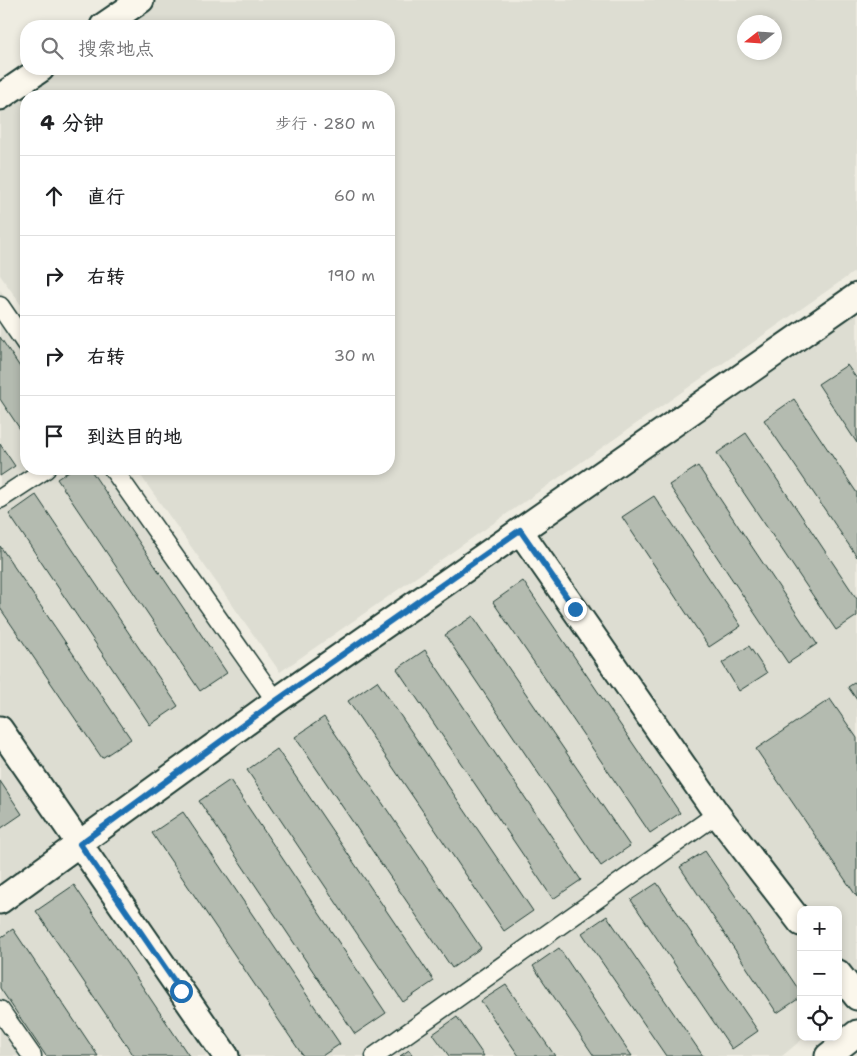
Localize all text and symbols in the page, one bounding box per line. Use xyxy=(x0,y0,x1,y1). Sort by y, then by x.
north arrow xyxy=(737,15,782,60)
search box xyxy=(20,20,395,75)
icon: search xyxy=(38,34,66,62)
text: 搜索地点 xyxy=(78,36,154,61)
text: 4 分钟 xyxy=(40,109,104,137)
text: 步行 · 280 m xyxy=(276,113,375,134)
icon: ahead xyxy=(40,182,68,210)
text: 直行 xyxy=(87,184,125,209)
text: 60 m xyxy=(334,185,375,206)
icon: right xyxy=(40,262,68,290)
text: 右转 xyxy=(87,264,125,289)
text: 190 m xyxy=(328,265,375,286)
icon: right xyxy=(40,342,68,370)
text: 右转 xyxy=(87,344,125,369)
text: 30 m xyxy=(334,345,375,366)
icon: arrive xyxy=(40,422,68,450)
text: 到达目的地 xyxy=(87,424,182,449)
route end xyxy=(564,598,587,621)
map controls xyxy=(797,906,842,1041)
button: + xyxy=(797,906,842,951)
button: − xyxy=(797,951,842,996)
route start xyxy=(170,980,193,1003)
button: locate xyxy=(797,996,842,1041)

